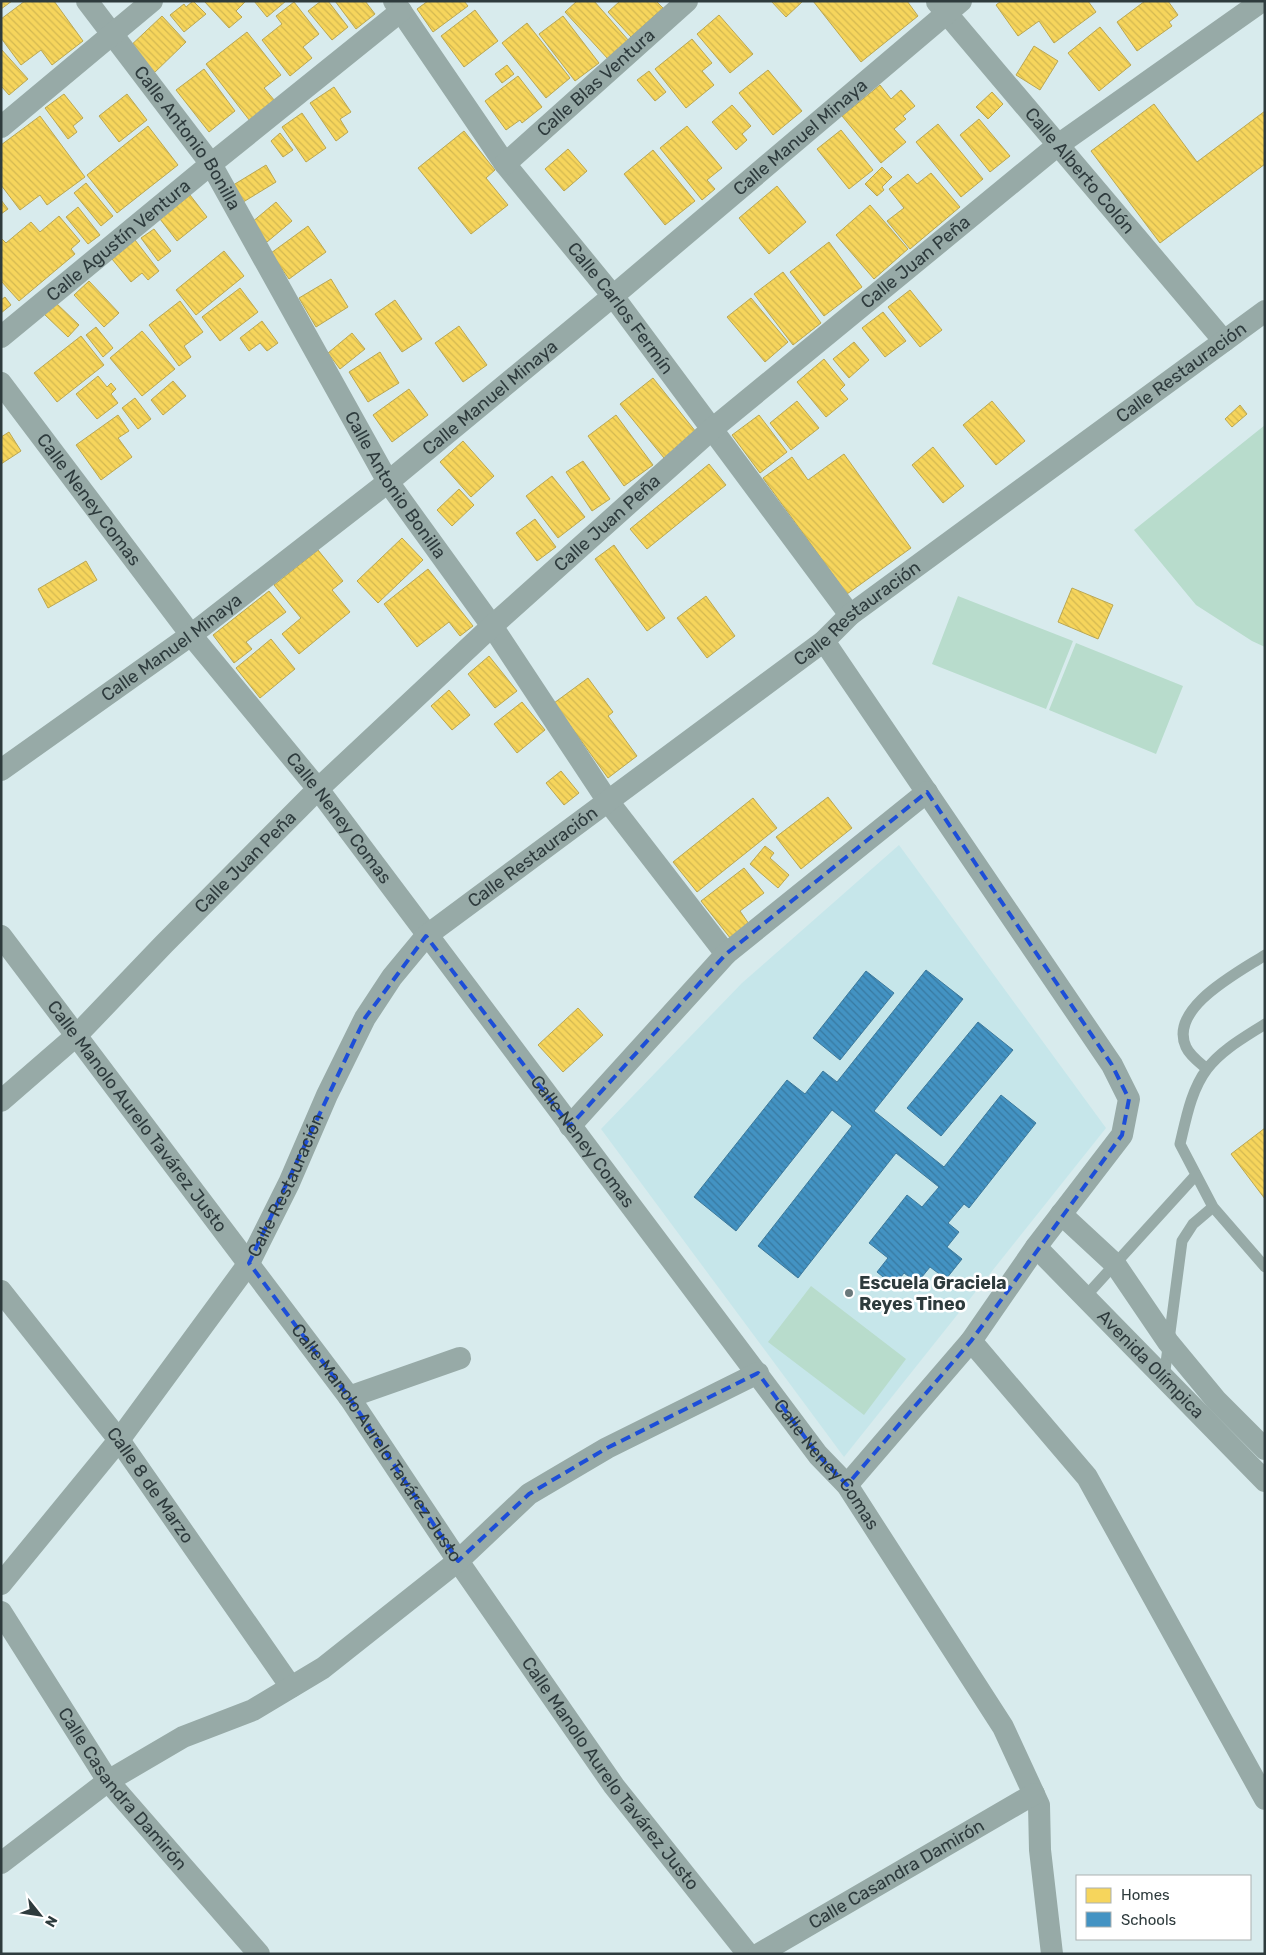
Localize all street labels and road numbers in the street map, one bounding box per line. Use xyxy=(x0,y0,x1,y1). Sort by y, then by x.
street label: Calle Blas Ventura xyxy=(532,24,659,141)
street label: Calle Antonio Bonilla xyxy=(129,61,245,214)
street label: Calle Manuel Minaya xyxy=(729,74,872,200)
street label: Calle Alberto Colón xyxy=(1020,103,1139,238)
street label: Calle Agustín Ventura xyxy=(42,175,195,306)
street label: Calle Juan Peña xyxy=(856,211,975,313)
street label: Calle Carlos Fermín xyxy=(563,238,678,379)
street label: Calle Restauración xyxy=(1112,317,1251,427)
street label: Calle Manuel Minaya xyxy=(418,335,562,460)
street label: Calle Antonio Bonilla xyxy=(340,407,451,563)
street label: Calle Neney Comas xyxy=(32,429,146,570)
street label: Calle Juan Peña xyxy=(549,470,665,576)
street label: Calle Restauración xyxy=(789,556,925,671)
street label: Calle Manuel Minaya xyxy=(97,589,246,706)
street label: Calle Neney Comas xyxy=(281,748,396,888)
street label: Calle Restauración xyxy=(463,802,602,912)
street label: Calle Juan Peña xyxy=(190,806,301,918)
street label: Calle Manolo Aurelo Tavárez Justo xyxy=(43,996,232,1237)
street label: Calle Neney Comas xyxy=(526,1071,639,1212)
street label: Calle Restauración xyxy=(243,1110,329,1261)
street label: Avenida Olímpica xyxy=(1093,1305,1209,1423)
street label: Calle Manolo Aurelo Tavárez Justo xyxy=(287,1319,467,1566)
street label: Calle Neney Comas xyxy=(769,1395,884,1534)
street label: Calle 8 de Marzo xyxy=(102,1423,199,1547)
street label: Calle Manolo Aurelo Tavárez Justo xyxy=(517,1653,704,1895)
street label: Calle Casandra Damirón xyxy=(53,1703,192,1875)
street label: Calle Casandra Damirón xyxy=(805,1814,988,1934)

